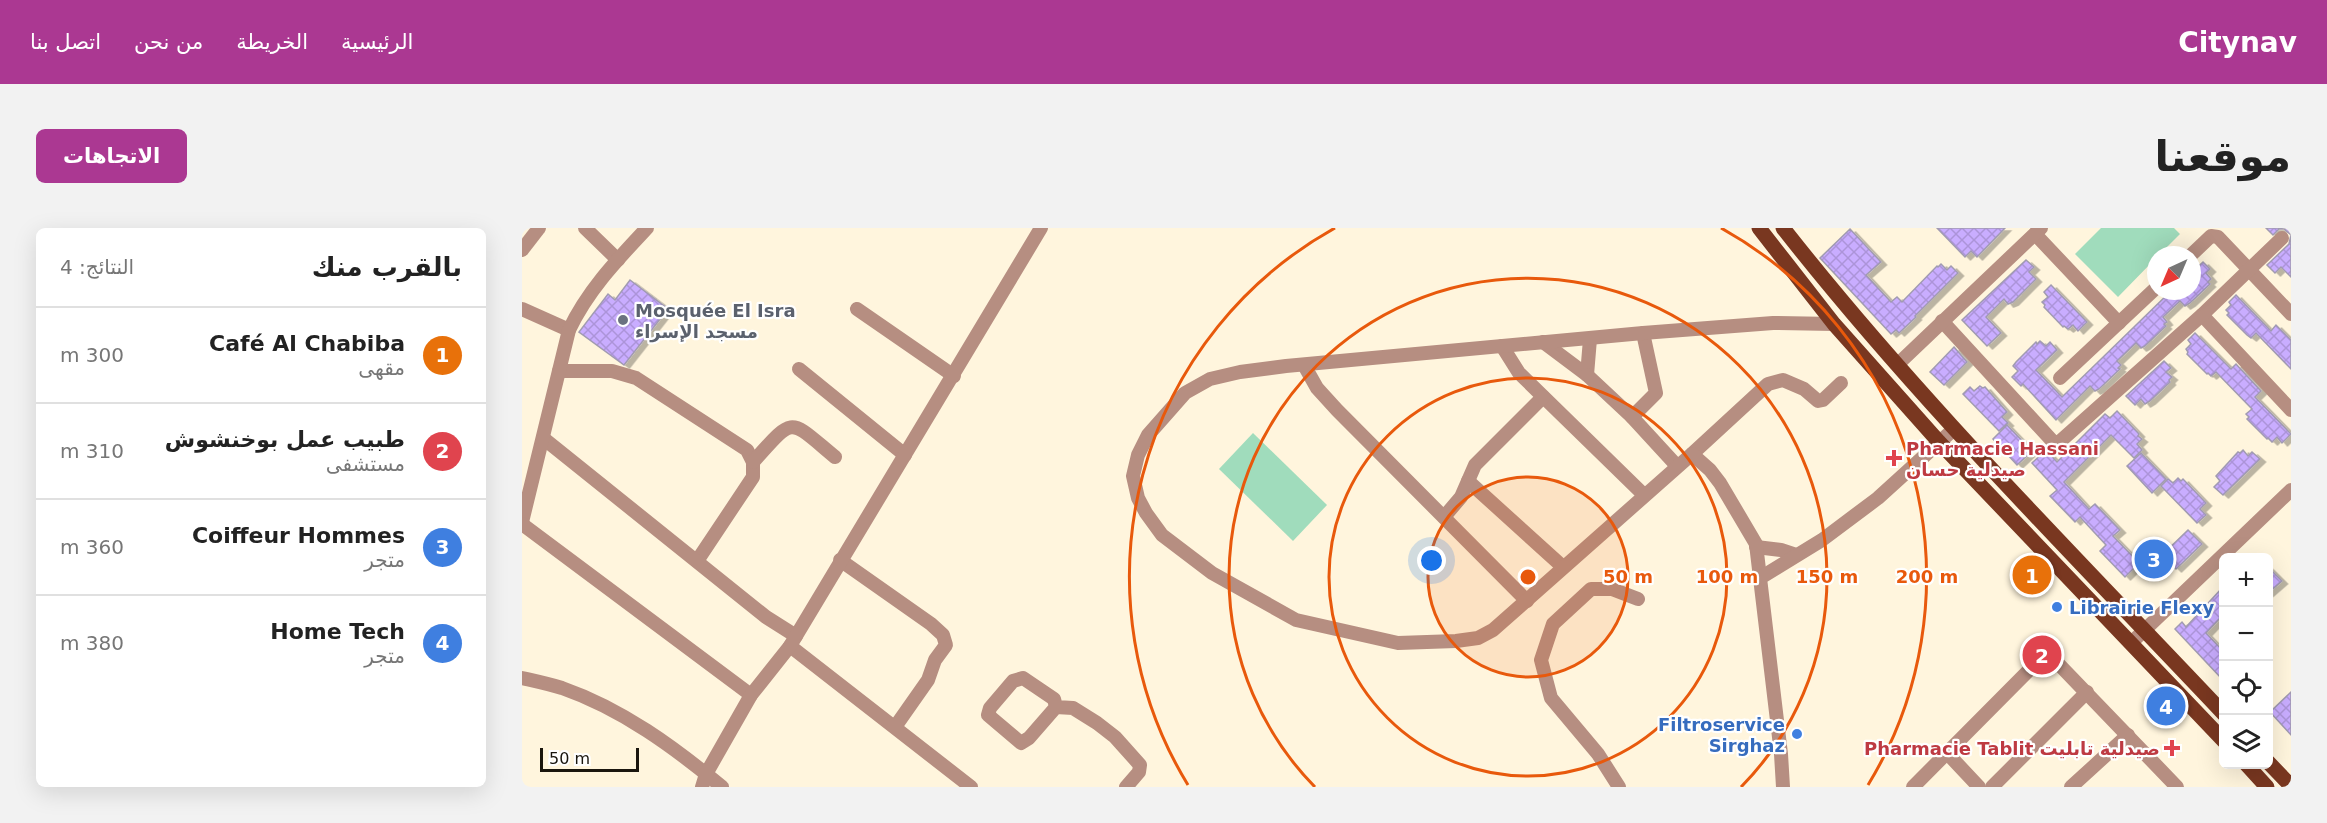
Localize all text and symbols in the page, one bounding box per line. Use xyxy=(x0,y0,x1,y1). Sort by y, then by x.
text: Citynav xyxy=(2178,26,2297,59)
text: اتصل بنا xyxy=(30,30,101,54)
text: من نحن xyxy=(134,30,203,54)
text: الخريطة xyxy=(236,30,308,54)
text: الرئيسية xyxy=(341,30,413,54)
button: الاتجاهات xyxy=(36,129,187,183)
text: موقعنا xyxy=(2155,132,2291,181)
north arrow xyxy=(2147,246,2201,300)
text: بالقرب منك xyxy=(312,252,462,282)
text: النتائج: 4 xyxy=(60,255,134,279)
place label: Mosquée El Isra مسجد الإسراء xyxy=(635,300,796,343)
marker: Mosquée El Isra مسجد الإسراء xyxy=(616,313,630,327)
text: Café Al Chabiba xyxy=(209,331,405,356)
text: 300 m xyxy=(60,343,124,367)
text: 1 xyxy=(436,343,449,367)
text: مقهى xyxy=(358,356,405,380)
text: طبيب عمل بوخنشوش xyxy=(165,427,405,452)
place label: Pharmacie Hassani صيدلية حسان xyxy=(1906,438,2099,480)
text: 310 m xyxy=(60,439,124,463)
text: 2 xyxy=(436,439,449,463)
marker: Pharmacie Hassani صيدلية حسان xyxy=(1887,451,1901,465)
text: مستشفى xyxy=(326,452,405,476)
text: Coiffeur Hommes xyxy=(192,523,405,548)
text: 360 m xyxy=(60,535,124,559)
text: 3 xyxy=(436,535,449,559)
pin: 3 xyxy=(2134,536,2174,582)
your location xyxy=(1417,546,1446,575)
text: متجر xyxy=(364,548,405,572)
pin: 1 xyxy=(2012,552,2052,598)
map controls xyxy=(2219,553,2273,769)
button: + xyxy=(2219,553,2273,607)
text: 50 m xyxy=(1603,566,1653,587)
text: 100 m xyxy=(1696,566,1758,587)
text: 150 m xyxy=(1796,566,1858,587)
text: 200 m xyxy=(1896,566,1958,587)
centre of rings xyxy=(1518,567,1538,587)
place label: Librairie Flexy xyxy=(2069,597,2215,618)
marker: Librairie Flexy xyxy=(2050,600,2064,614)
button: − xyxy=(2219,607,2273,661)
text: Home Tech xyxy=(270,619,405,644)
text: 380 m xyxy=(60,631,124,655)
text: 4 xyxy=(436,631,449,655)
pin: 2 xyxy=(2022,632,2062,678)
text: متجر xyxy=(364,644,405,668)
button: locate xyxy=(2219,661,2273,715)
pin: 4 xyxy=(2146,684,2186,728)
place label: Filtroservice Sirghaz xyxy=(1658,714,1785,756)
button: layers xyxy=(2219,715,2273,769)
marker: Filtroservice Sirghaz xyxy=(1790,727,1804,741)
place label: Pharmacie Tablit صيدلية تابليت xyxy=(1864,738,2160,759)
marker: Pharmacie Tablit صيدلية تابليت xyxy=(2165,741,2179,755)
scale bar xyxy=(540,745,639,772)
text: 50 m xyxy=(549,749,590,768)

